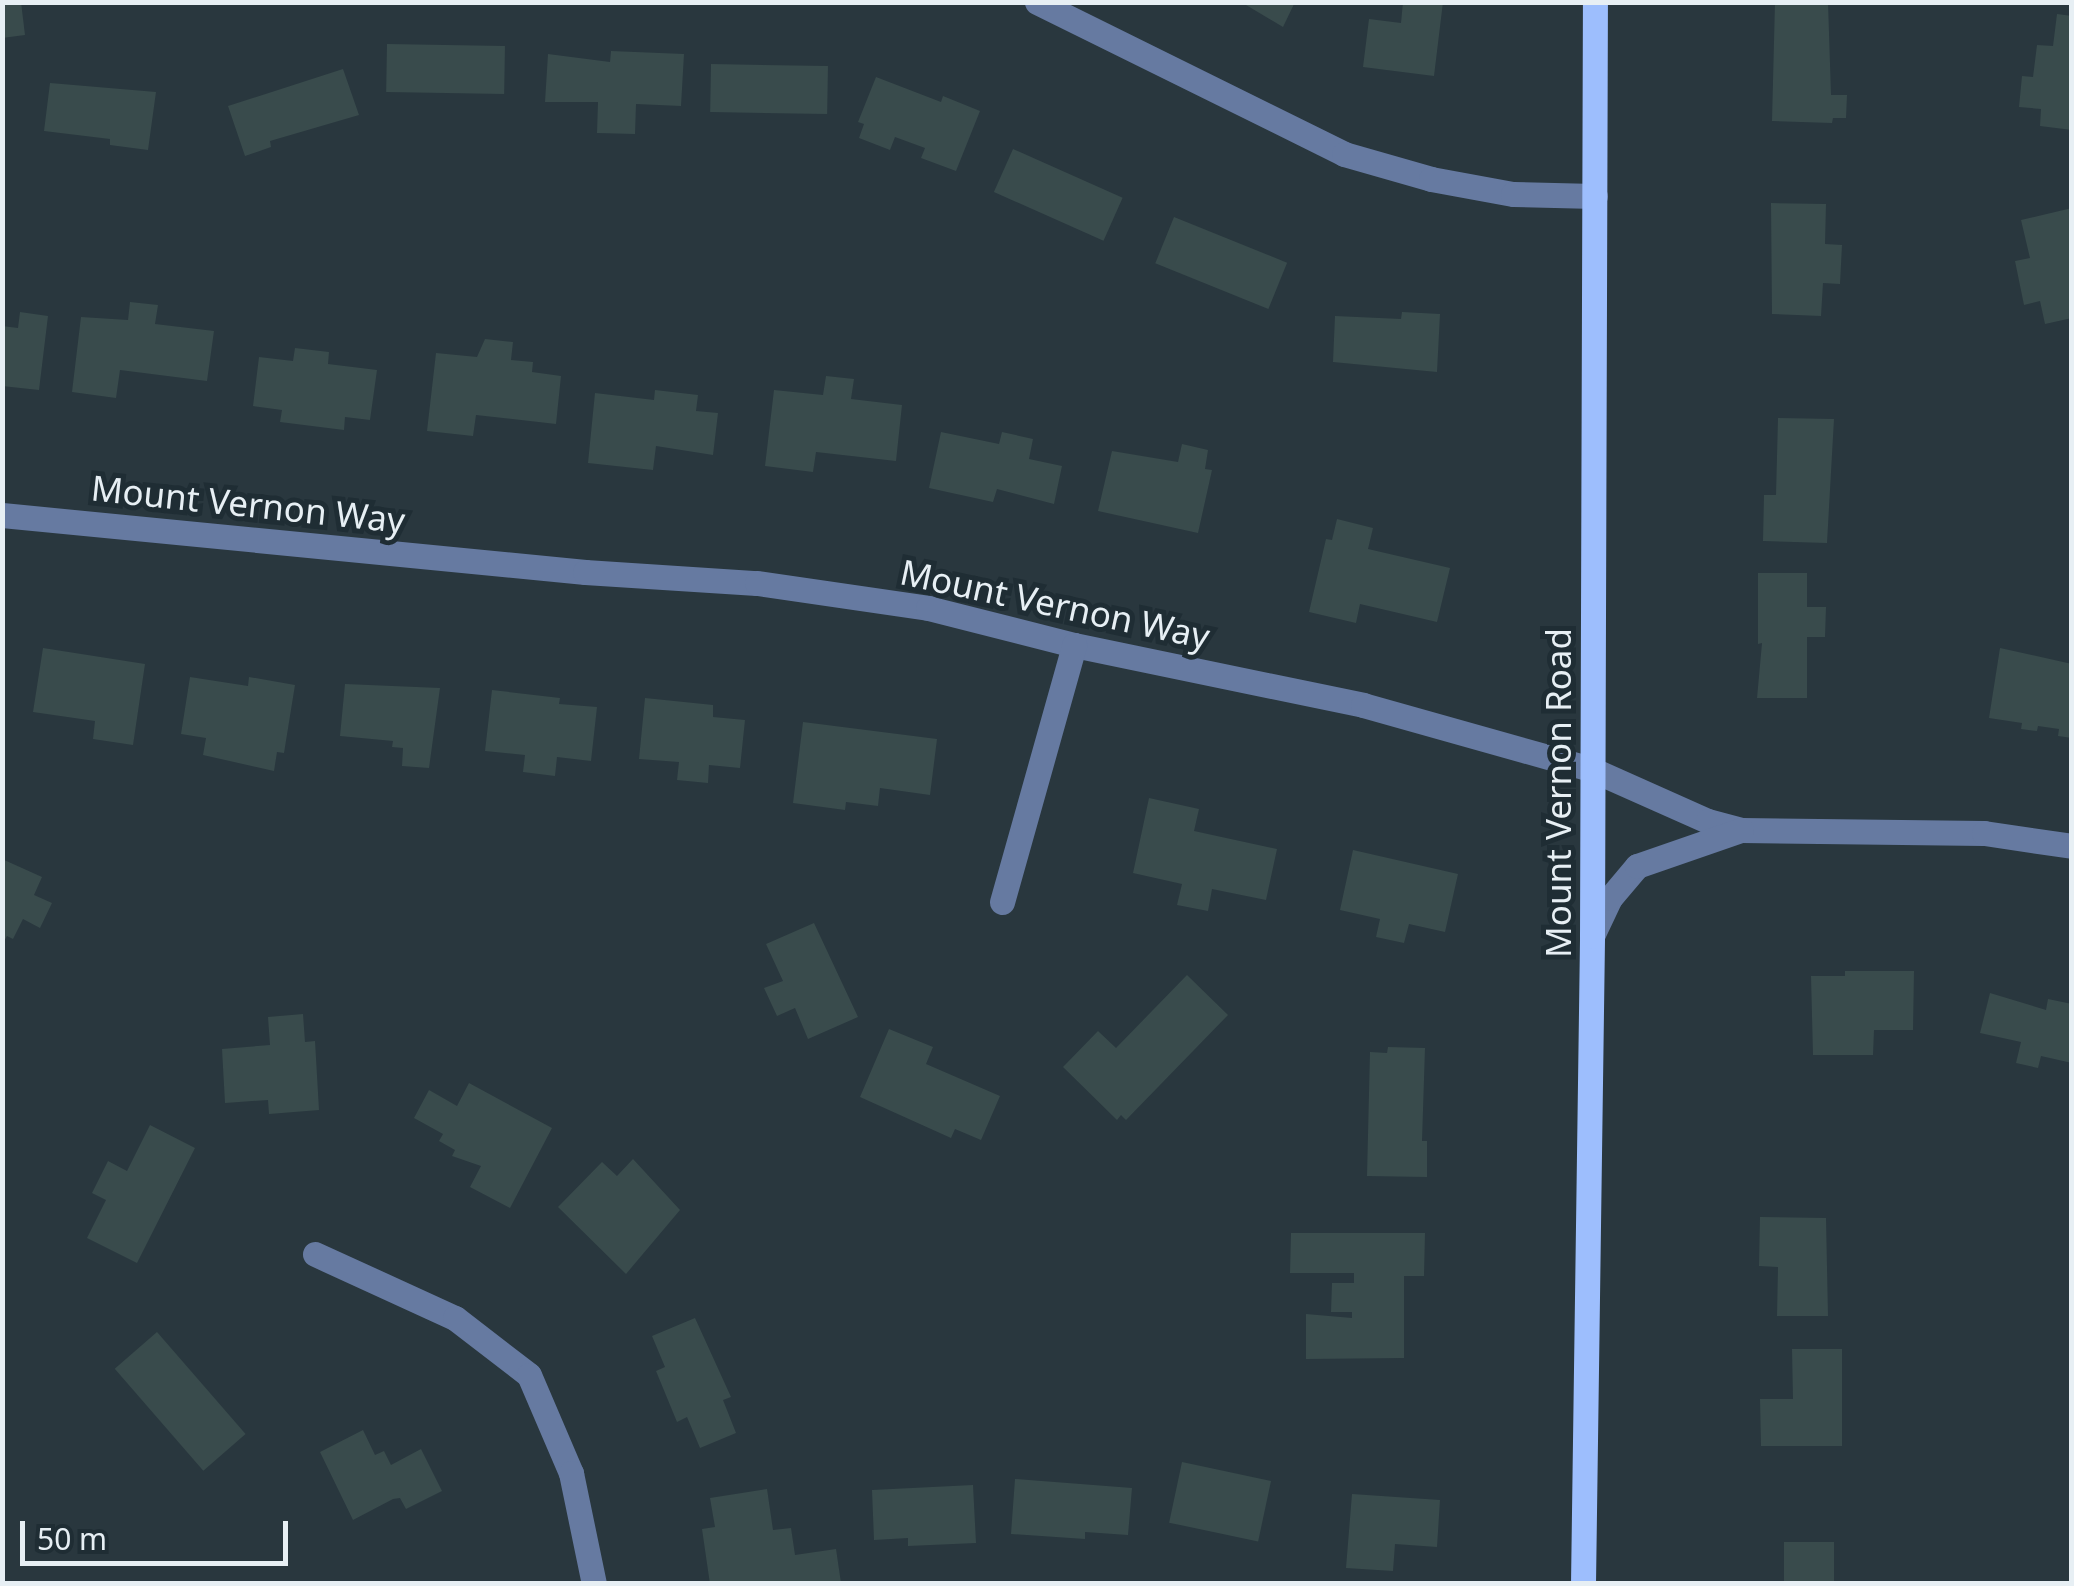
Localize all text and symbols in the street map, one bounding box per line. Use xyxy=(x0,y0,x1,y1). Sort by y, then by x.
street label: Mount Vernon Way xyxy=(89,467,407,541)
street label: Mount Vernon Way xyxy=(896,551,1214,657)
street label: Mount Vernon Road xyxy=(1537,628,1579,958)
scale bar xyxy=(25,1501,292,1563)
text: 50 m xyxy=(37,1518,107,1559)

